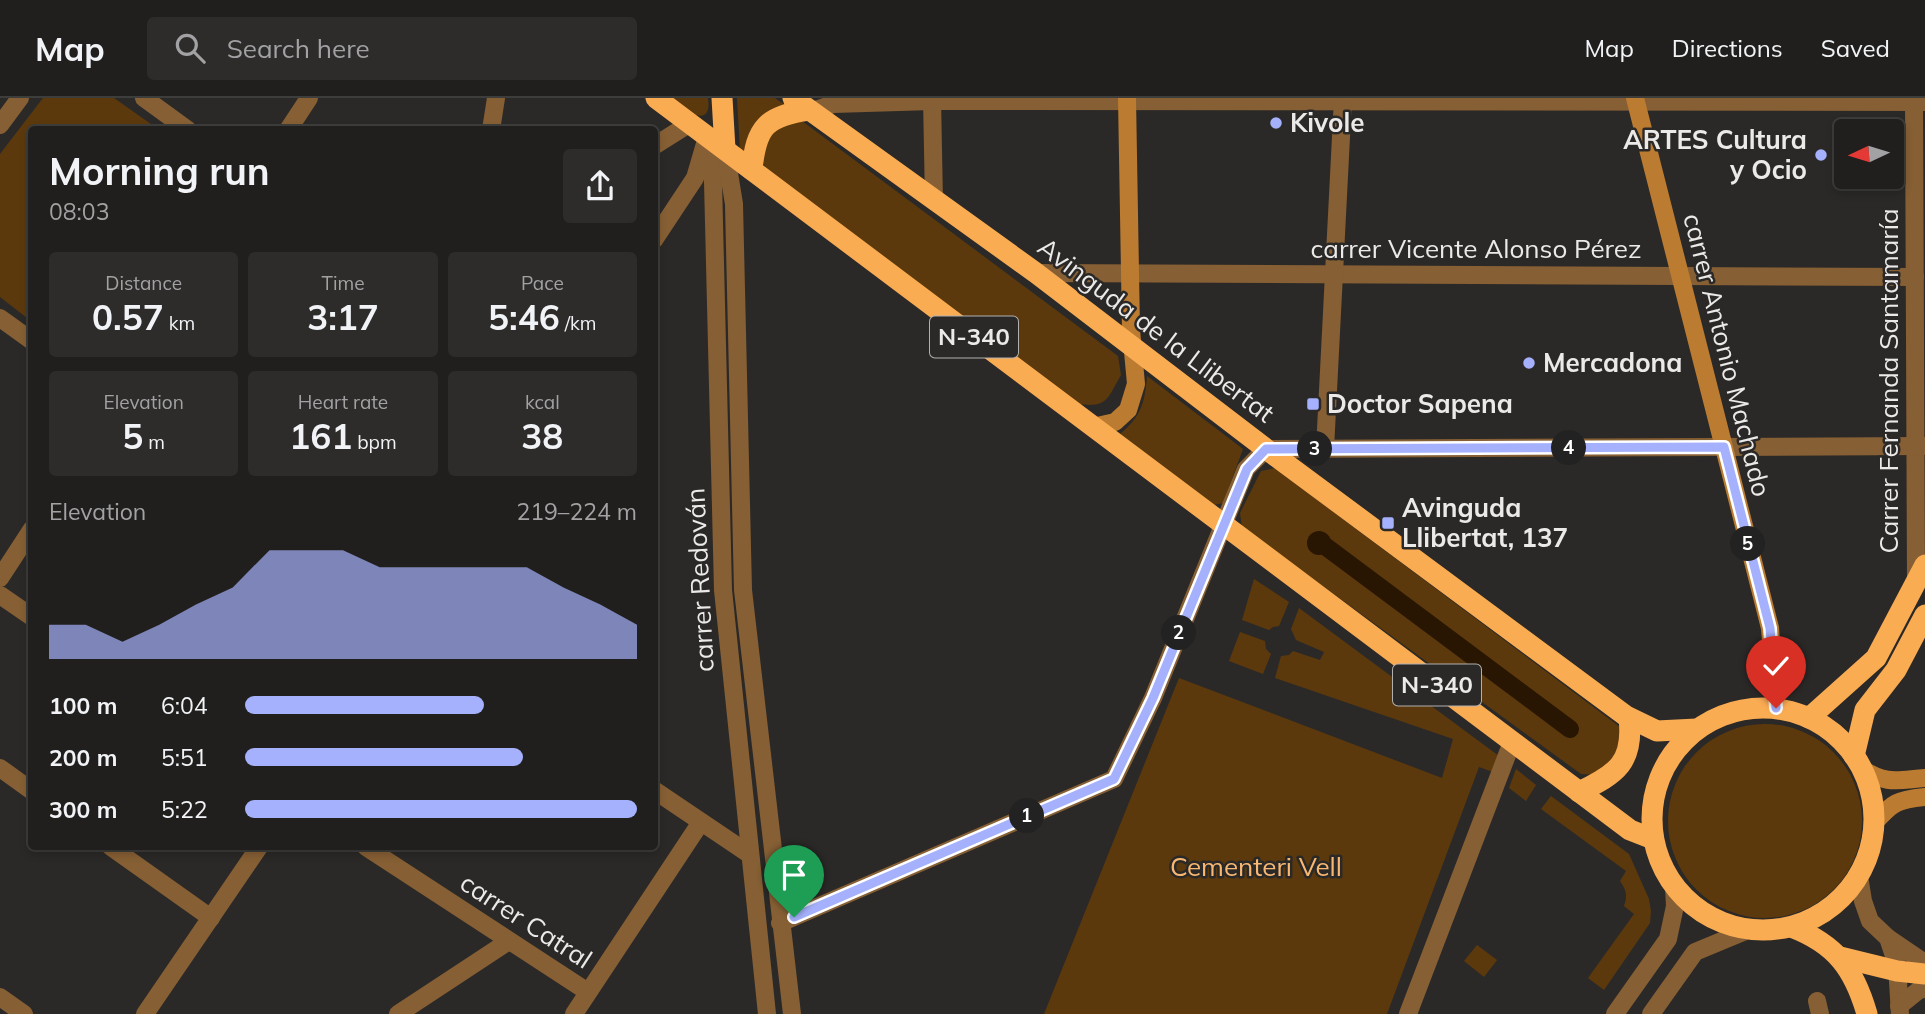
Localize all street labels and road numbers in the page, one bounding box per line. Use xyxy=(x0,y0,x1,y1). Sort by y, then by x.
street label: Carrer Fernanda Santamaría xyxy=(1872,208,1905,554)
street label: carrer Antonio Machado xyxy=(1676,210,1779,500)
street label: Avinguda de la Llibertat xyxy=(1032,230,1281,429)
street label: carrer Vicente Alonso Pérez xyxy=(1311,232,1641,265)
road number: N-340 xyxy=(930,317,1018,358)
street label: carrer Redován xyxy=(678,487,721,673)
road number: N-340 xyxy=(1393,664,1481,706)
street label: carrer Catral xyxy=(454,866,598,975)

